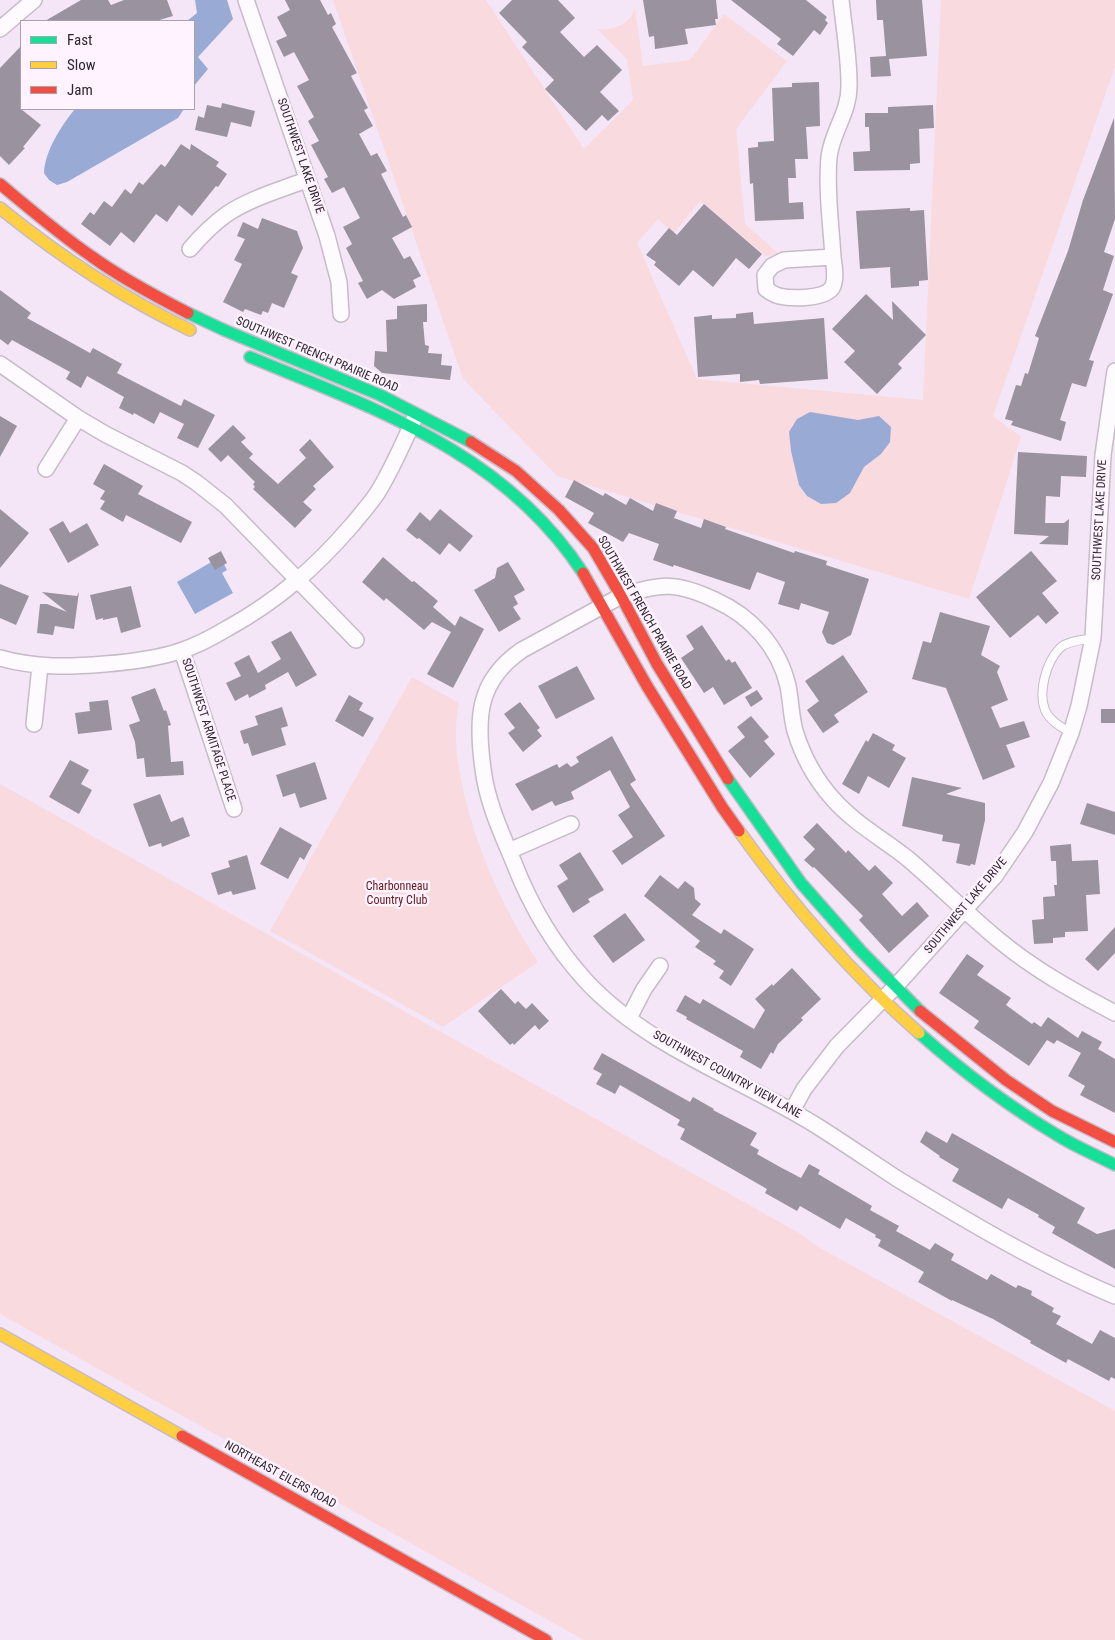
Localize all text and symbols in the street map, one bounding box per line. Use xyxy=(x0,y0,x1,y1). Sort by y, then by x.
legend xyxy=(20,20,195,110)
text: Fast xyxy=(67,31,92,49)
text: Slow xyxy=(67,56,96,74)
text: Jam xyxy=(67,81,93,99)
street label: SOUTHWEST LAKE DRIVE xyxy=(273,96,327,216)
street label: SOUTHWEST FRENCH PRAIRIE ROAD xyxy=(234,314,400,396)
street label: SOUTHWEST LAKE DRIVE xyxy=(1090,459,1110,581)
street label: SOUTHWEST FRENCH PRAIRIE ROAD xyxy=(594,534,694,692)
street label: SOUTHWEST ARMITAGE PLACE xyxy=(178,656,238,804)
street label: SOUTHWEST LAKE DRIVE xyxy=(922,855,1010,957)
park label: Charbonneau Country Club xyxy=(366,880,428,908)
street label: SOUTHWEST COUNTRY VIEW LANE xyxy=(650,1028,804,1122)
street label: NORTHEAST EILERS ROAD xyxy=(222,1438,338,1512)

